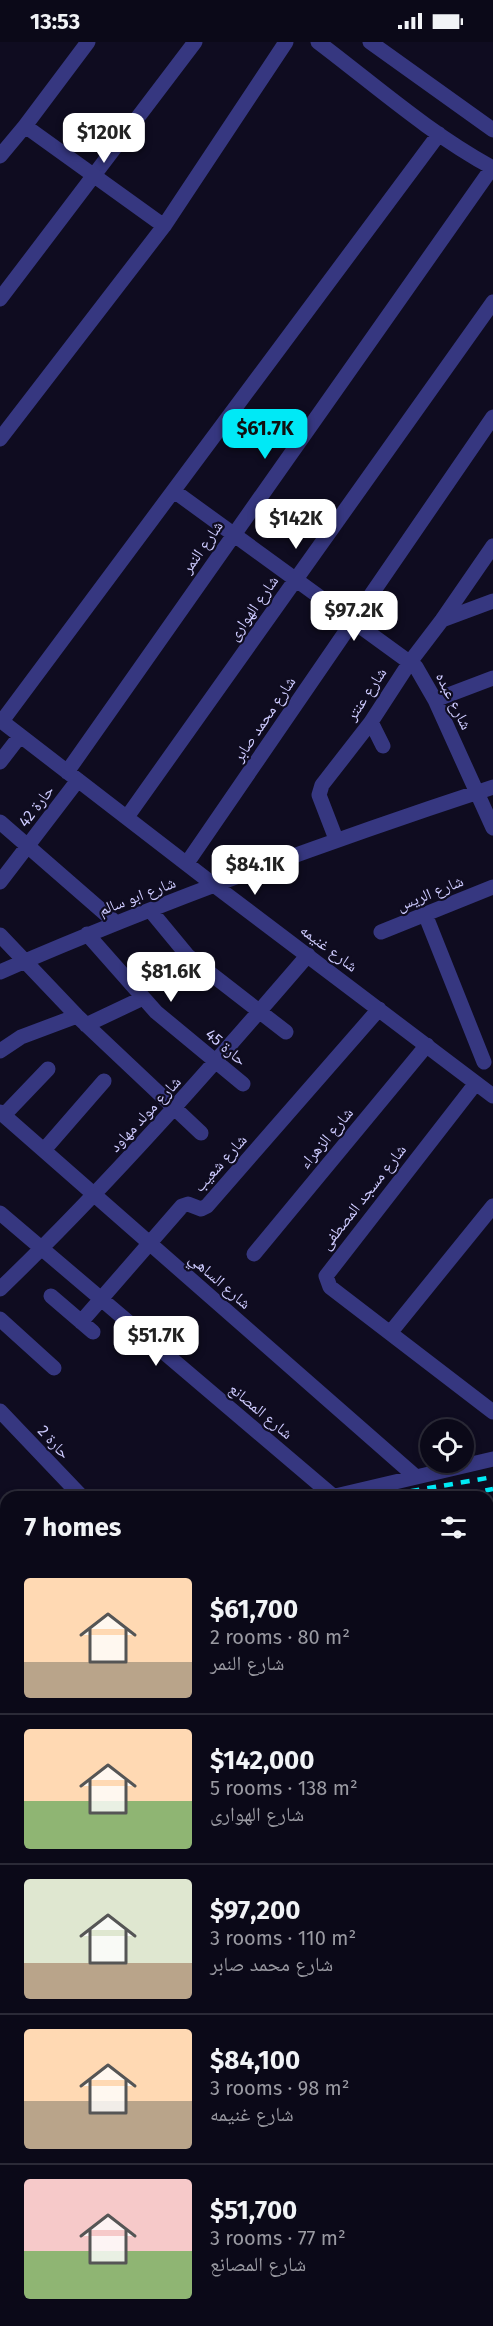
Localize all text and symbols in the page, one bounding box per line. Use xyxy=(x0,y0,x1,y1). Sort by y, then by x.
text: 13:53 xyxy=(30,8,80,35)
pin: $120K xyxy=(62,113,146,164)
text: $120K xyxy=(77,120,131,144)
pin: $61.7K xyxy=(216,409,314,460)
text: $61.7K xyxy=(236,416,294,440)
pin: $142K xyxy=(254,499,338,550)
text: $142K xyxy=(269,506,323,530)
street label: شارع النمر xyxy=(177,517,228,578)
street label: شارع الهوارى xyxy=(224,572,283,645)
pin: $97.2K xyxy=(305,591,403,642)
text: $97.2K xyxy=(325,598,383,622)
street label: شارع عنتر xyxy=(341,664,391,725)
street label: شارع عبده xyxy=(431,669,476,733)
street label: شارع محمد صابر xyxy=(228,673,300,767)
street label: حارة 42 xyxy=(14,781,58,831)
pin: $84.1K xyxy=(206,845,304,896)
text: $84.1K xyxy=(226,852,284,876)
street label: شارع الريس xyxy=(394,871,466,916)
street label: شارع ابو سالم xyxy=(96,873,179,920)
street label: شارع غنيمه xyxy=(296,920,361,977)
pin: $81.6K xyxy=(122,952,220,1003)
text: $81.6K xyxy=(141,959,201,983)
street label: حارة 45 xyxy=(202,1024,250,1070)
street label: شارع مولد مهاود xyxy=(105,1072,185,1156)
street label: شارع الزهراء xyxy=(295,1104,358,1173)
street label: شارع شعيب xyxy=(189,1130,251,1196)
street label: شارع مسجد المصطفى xyxy=(316,1141,411,1254)
street label: شارع الساهي xyxy=(183,1249,255,1315)
pin: $51.7K xyxy=(107,1316,205,1367)
text: $51.7K xyxy=(128,1323,184,1347)
street label: شارع المصانع xyxy=(225,1379,297,1444)
map controls xyxy=(420,1419,474,1473)
button: locate xyxy=(420,1419,474,1473)
street label: حارة 2 xyxy=(34,1421,74,1463)
icon: filters xyxy=(437,1511,470,1544)
text: 7 homes xyxy=(24,1512,121,1543)
text: $61,700 xyxy=(210,1594,298,1625)
icon: home xyxy=(72,1602,144,1674)
text: 2 rooms · 80 m² xyxy=(210,1625,350,1649)
text: شارع النمر xyxy=(210,1651,285,1675)
text: $142,000 xyxy=(210,1745,315,1776)
icon: home xyxy=(72,1753,144,1825)
text: 5 rooms · 138 m² xyxy=(210,1776,358,1800)
text: شارع الهوارى xyxy=(210,1802,304,1826)
text: $97,200 xyxy=(210,1895,300,1926)
icon: home xyxy=(72,1903,144,1975)
text: 3 rooms · 110 m² xyxy=(210,1926,356,1950)
text: شارع محمد صابر xyxy=(210,1952,333,1976)
text: $84,100 xyxy=(210,2045,300,2076)
icon: home xyxy=(72,2053,144,2125)
text: 3 rooms · 98 m² xyxy=(210,2076,350,2100)
text: شارع غنيمه xyxy=(210,2102,294,2126)
text: $51,700 xyxy=(210,2195,297,2226)
icon: home xyxy=(72,2203,144,2275)
text: 3 rooms · 77 m² xyxy=(210,2226,346,2250)
text: شارع المصانع xyxy=(210,2252,306,2276)

